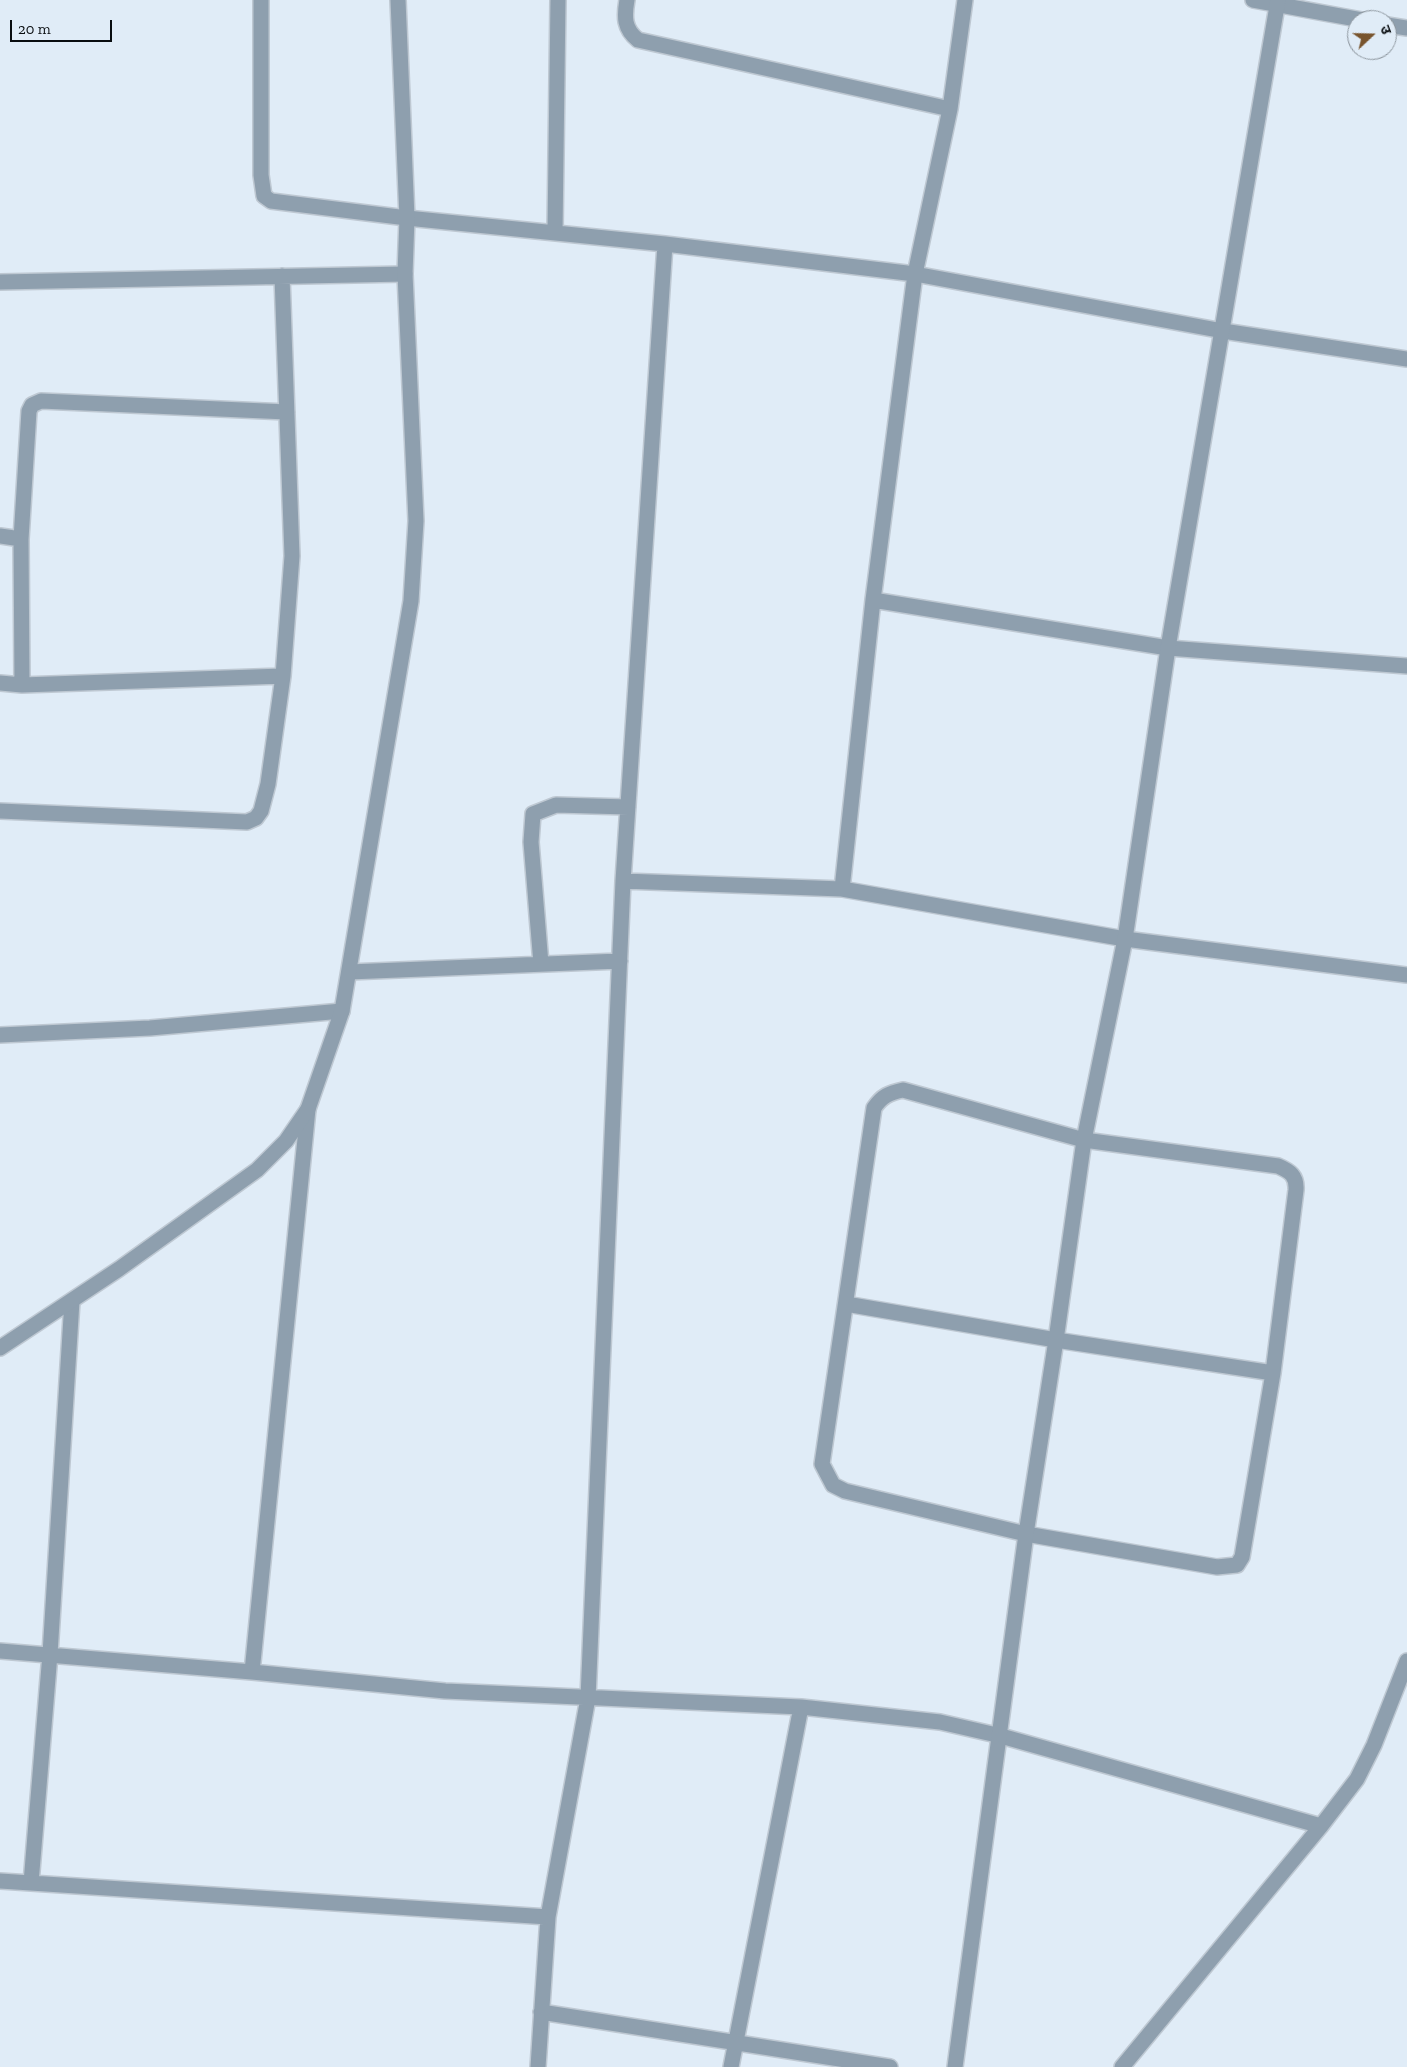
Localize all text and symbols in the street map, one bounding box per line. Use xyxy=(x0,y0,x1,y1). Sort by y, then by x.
scale bar xyxy=(12,10,115,42)
north arrow xyxy=(1347,10,1397,60)
text: 20 m xyxy=(18,20,51,38)
text: उ xyxy=(1376,23,1395,37)

